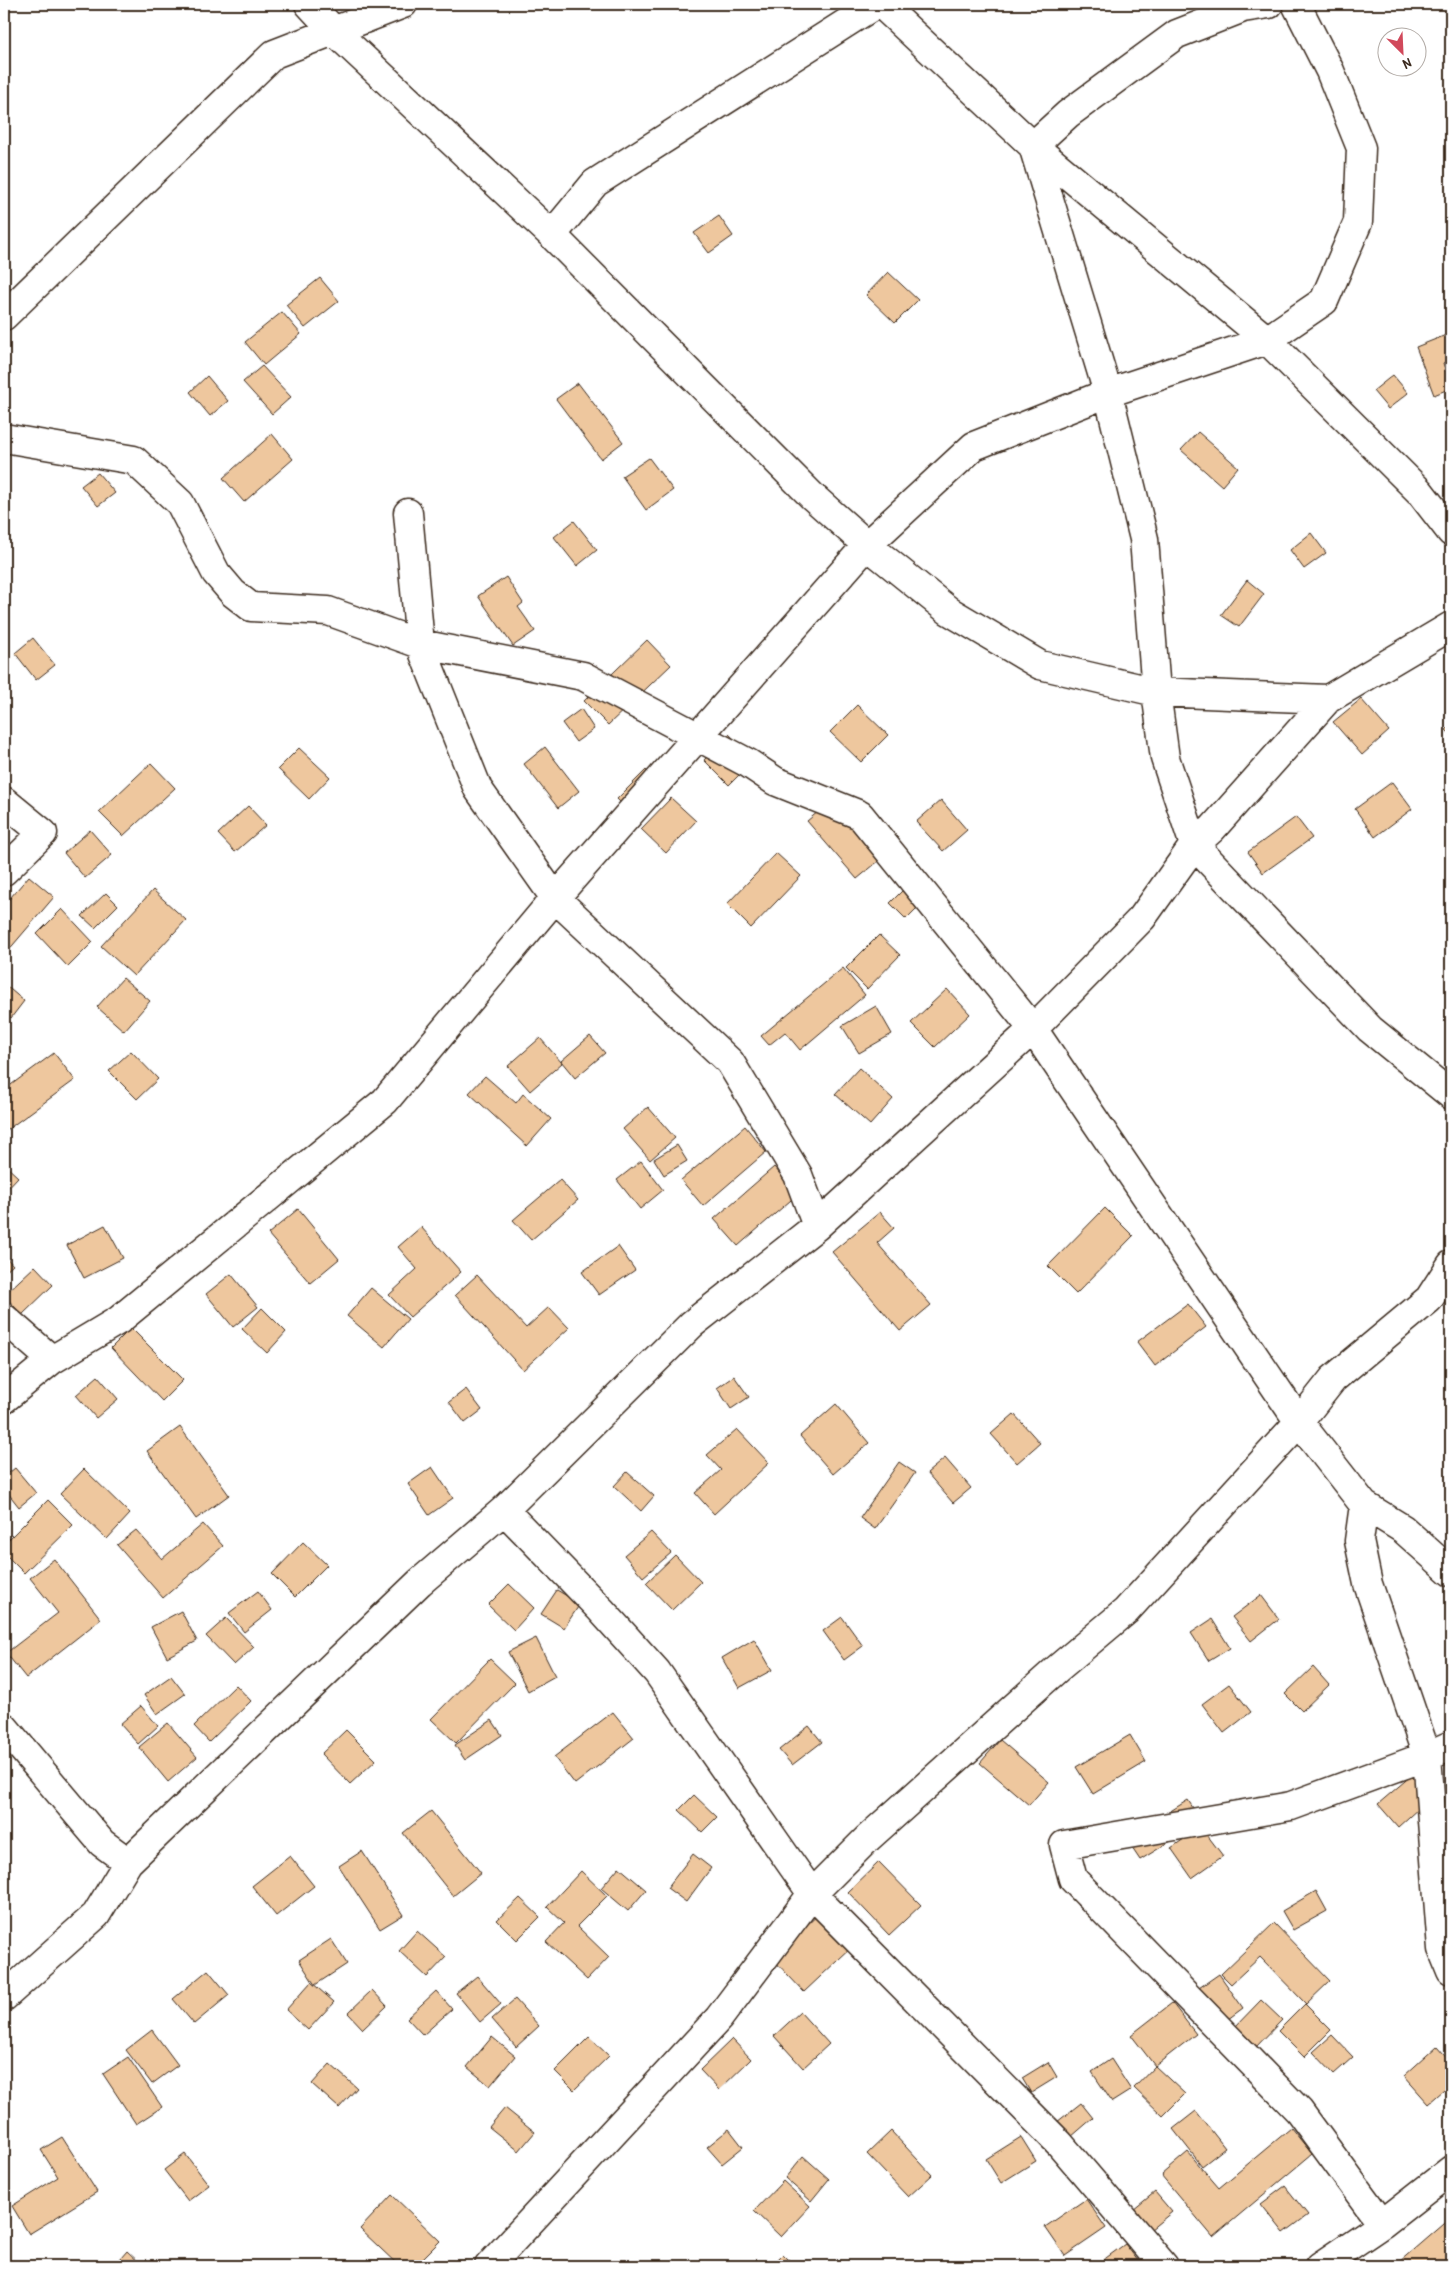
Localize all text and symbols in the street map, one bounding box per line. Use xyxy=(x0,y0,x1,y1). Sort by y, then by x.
north arrow xyxy=(1378,28,1428,78)
text: N xyxy=(1400,54,1415,75)

